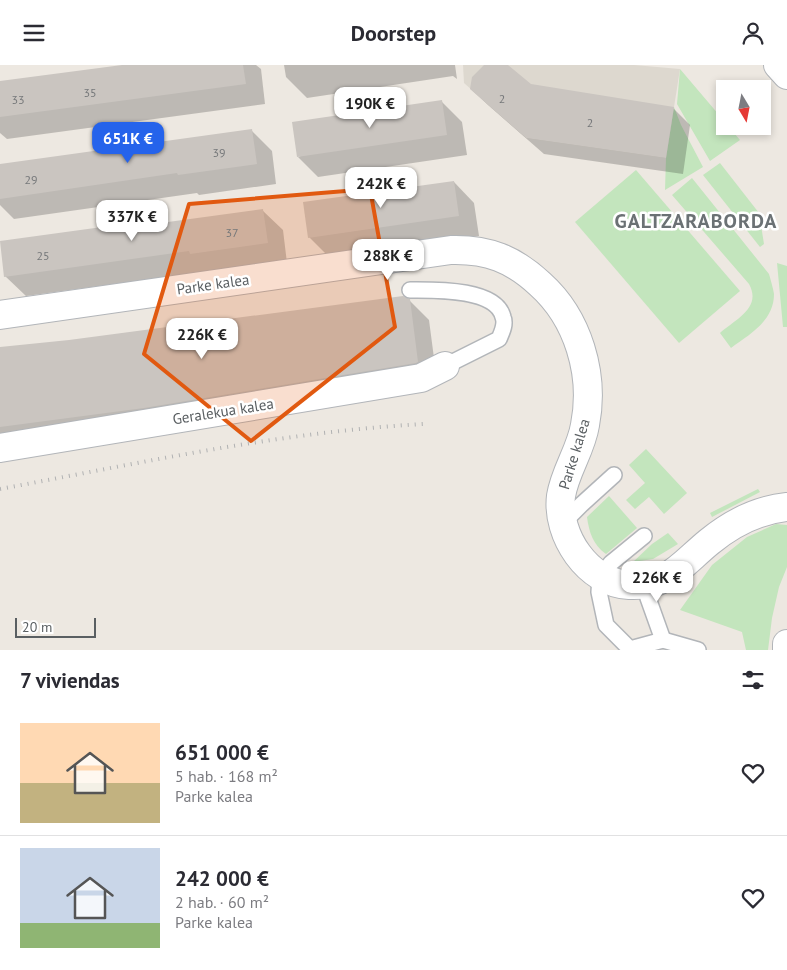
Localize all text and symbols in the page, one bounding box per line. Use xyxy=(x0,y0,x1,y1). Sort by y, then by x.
icon: menu xyxy=(20,19,48,47)
text: Doorstep xyxy=(351,19,436,47)
icon: person xyxy=(739,19,767,47)
north arrow xyxy=(716,80,771,135)
map controls xyxy=(716,80,771,135)
house number: 35 xyxy=(83,85,97,100)
pin: 190K € xyxy=(329,87,411,129)
house number: 2 xyxy=(499,91,505,106)
house number: 33 xyxy=(11,92,25,107)
text: 190K € xyxy=(345,93,395,113)
house number: 2 xyxy=(587,115,593,130)
pin: 651K € xyxy=(87,121,169,164)
text: 651K € xyxy=(103,128,153,148)
house number: 39 xyxy=(212,145,226,160)
pin: 242K € xyxy=(340,167,422,209)
house number: 29 xyxy=(24,172,38,187)
text: 242K € xyxy=(356,173,406,193)
pin: 337K € xyxy=(91,199,173,242)
text: 337K € xyxy=(107,206,157,226)
district label: GALTZARABORDA xyxy=(615,208,777,234)
house number: 37 xyxy=(225,225,239,240)
pin: 288K € xyxy=(347,239,429,281)
text: 288K € xyxy=(363,245,413,265)
house number: 25 xyxy=(36,248,50,263)
street label: Parke kalea xyxy=(175,270,251,298)
pin: 226K € xyxy=(161,317,243,360)
text: 226K € xyxy=(177,324,227,344)
street label: Geralekua kalea xyxy=(171,394,275,428)
street label: Parke kalea xyxy=(554,416,594,492)
pin: 226K € xyxy=(616,561,698,603)
text: 226K € xyxy=(632,567,682,587)
scale bar xyxy=(15,615,96,638)
text: 20 m xyxy=(22,618,52,636)
icon: filters xyxy=(739,666,767,694)
text: 7 viviendas xyxy=(20,667,120,694)
text: 651 000 € xyxy=(175,739,269,766)
icon: home xyxy=(60,743,120,803)
icon: heart xyxy=(739,759,767,787)
text: 5 hab. · 168 m² xyxy=(175,766,278,786)
text: Parke kalea xyxy=(175,786,253,806)
text: 242 000 € xyxy=(175,865,269,892)
icon: home xyxy=(60,868,120,928)
icon: heart xyxy=(739,884,767,912)
text: 2 hab. · 60 m² xyxy=(175,892,269,912)
text: Parke kalea xyxy=(175,912,253,932)

